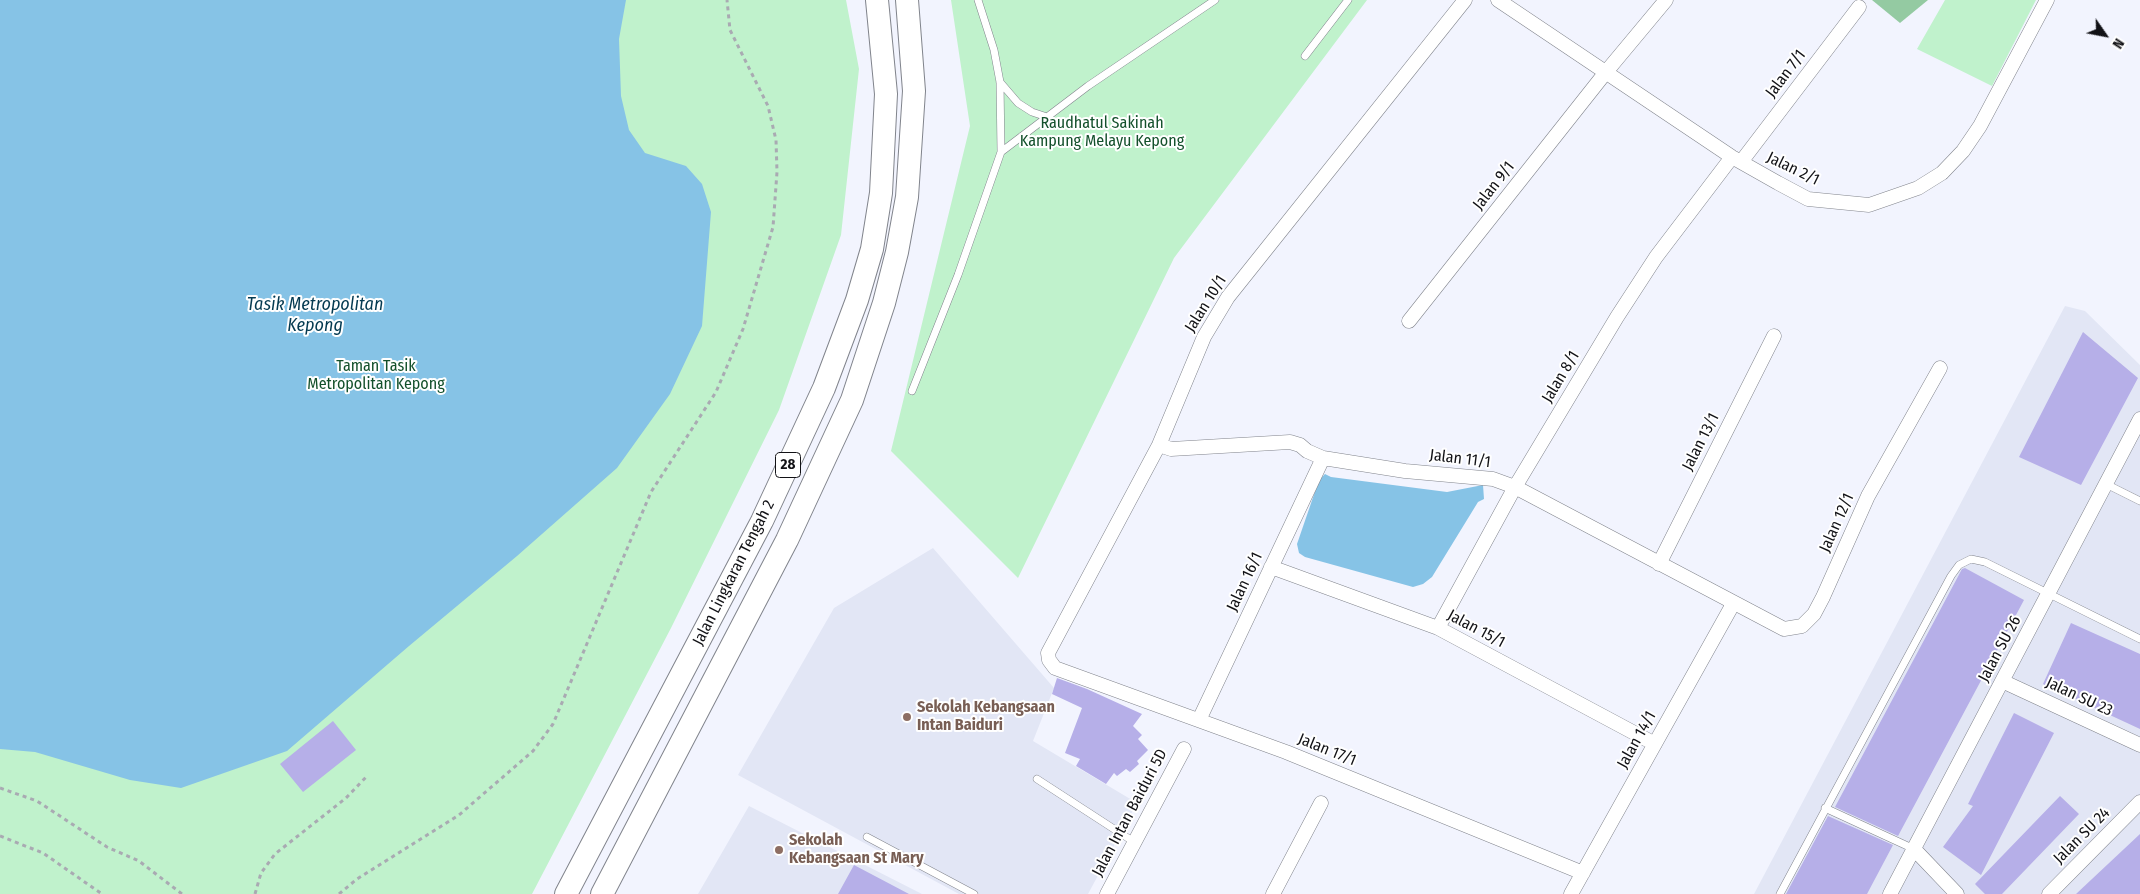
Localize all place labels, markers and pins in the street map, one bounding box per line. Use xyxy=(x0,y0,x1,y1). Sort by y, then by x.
place label: Sekolah Kebangsaan Intan Baiduri xyxy=(917,698,1055,736)
marker: Sekolah Kebangsaan Intan Baiduri xyxy=(901,711,913,723)
place label: Sekolah Kebangsaan St Mary xyxy=(789,831,923,869)
marker: Sekolah Kebangsaan St Mary xyxy=(773,844,785,856)

